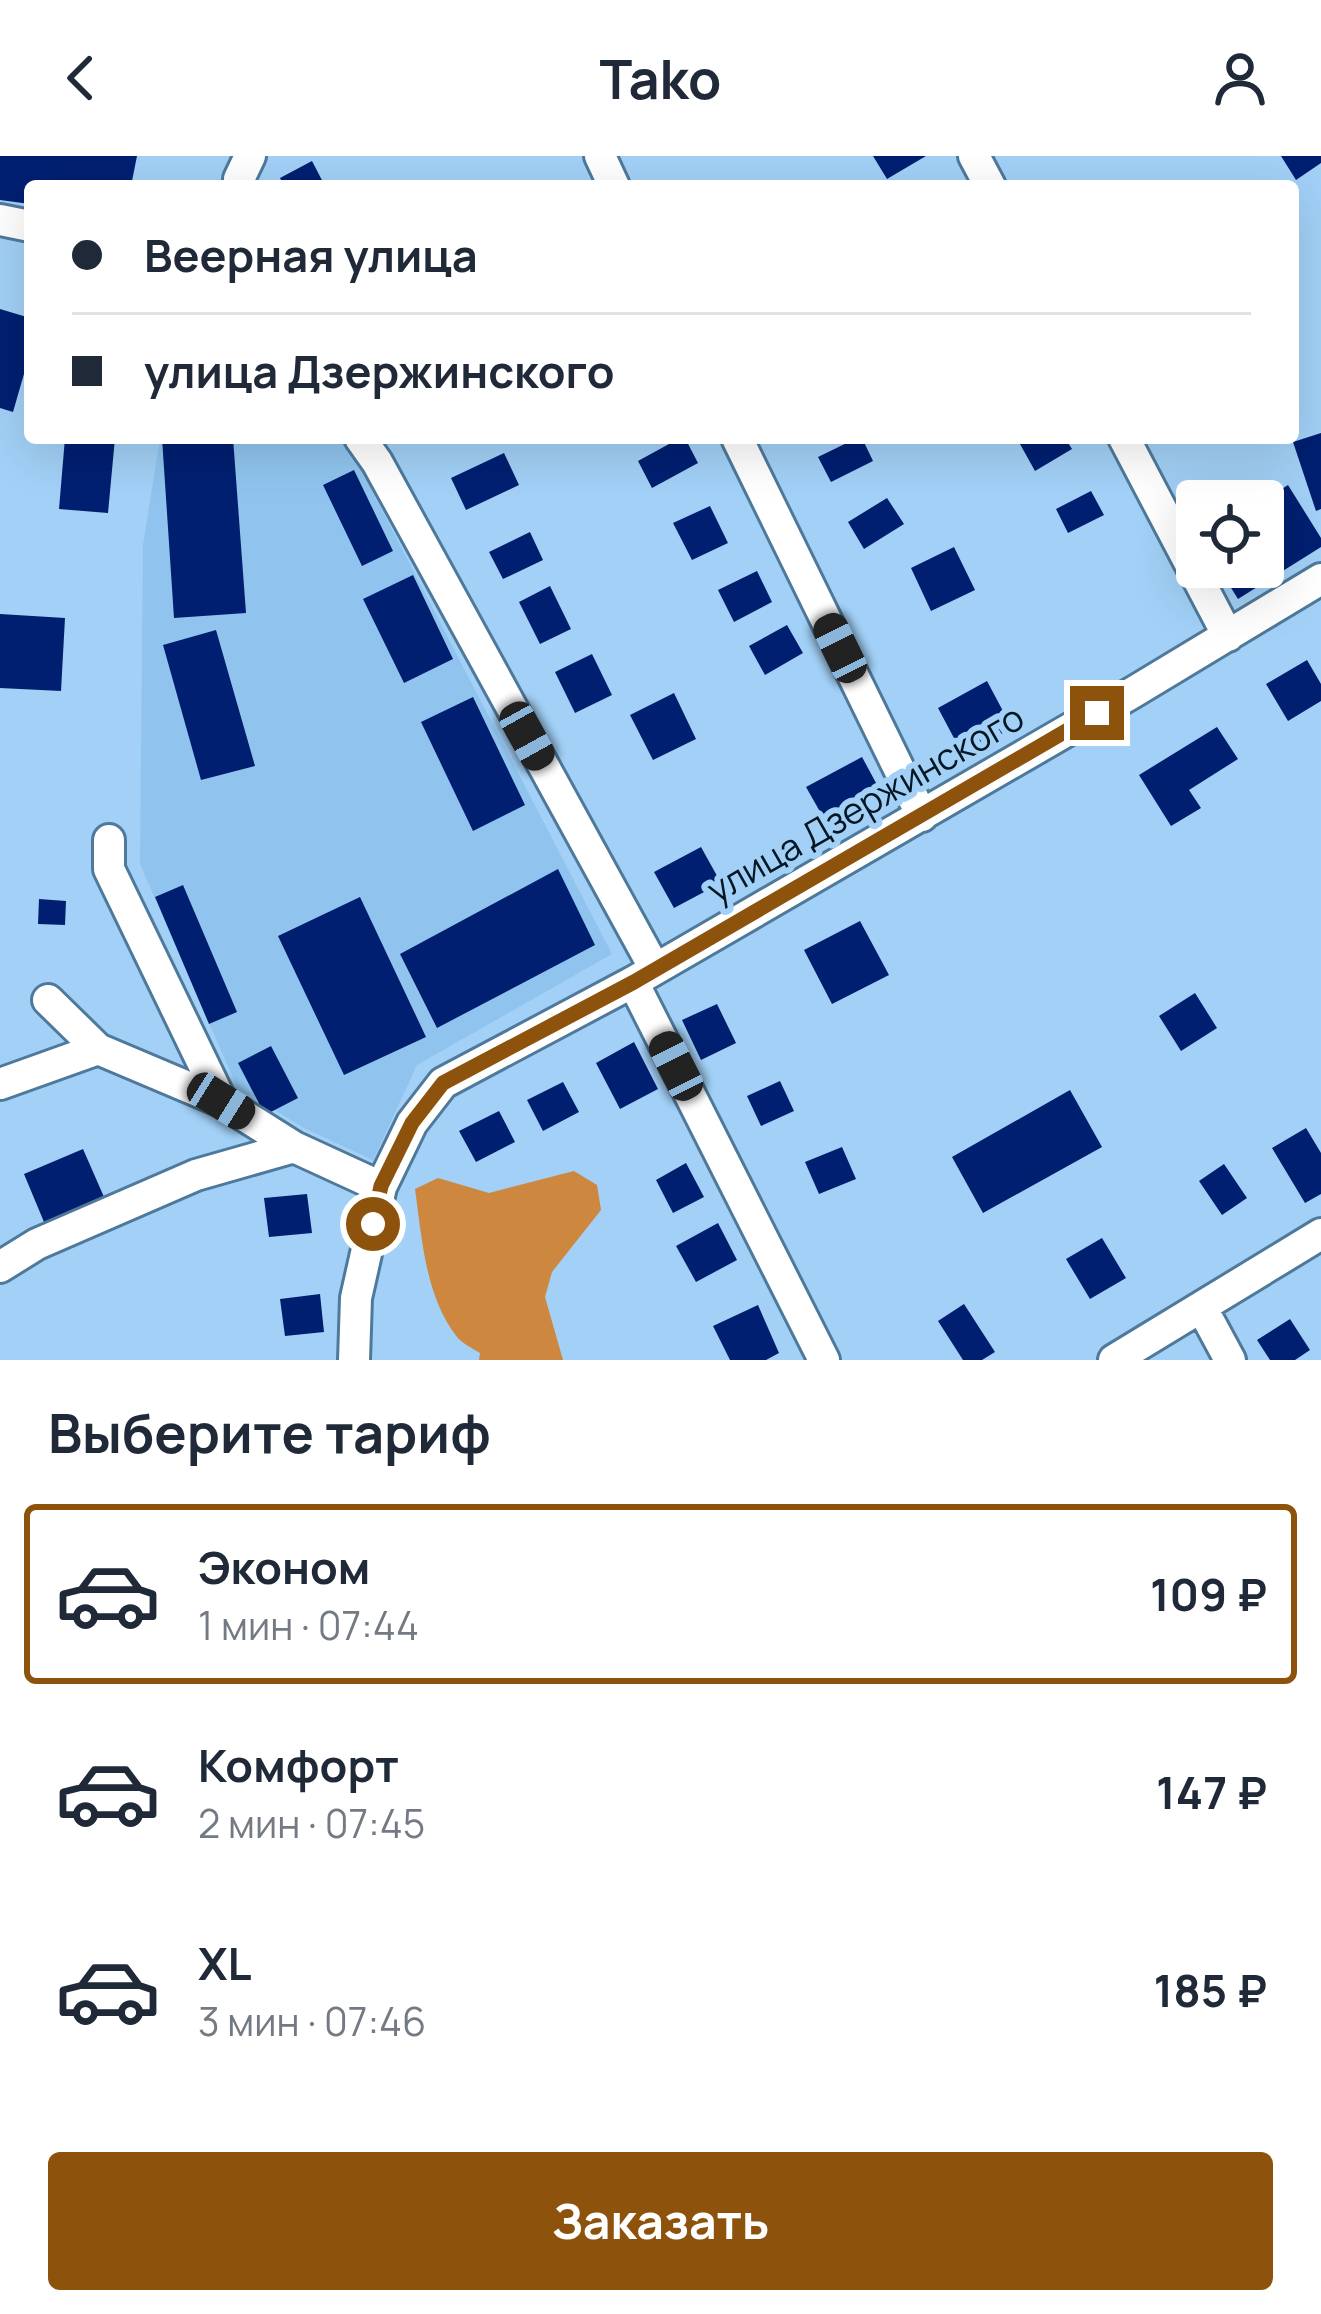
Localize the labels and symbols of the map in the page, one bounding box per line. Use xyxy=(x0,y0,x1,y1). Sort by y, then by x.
car xyxy=(808,608,872,688)
route end xyxy=(1070,686,1124,740)
street label: улица Дзержинского xyxy=(697,692,1033,914)
car xyxy=(494,696,560,776)
car xyxy=(644,1026,708,1106)
car xyxy=(181,1067,261,1135)
route start xyxy=(346,1197,400,1251)

